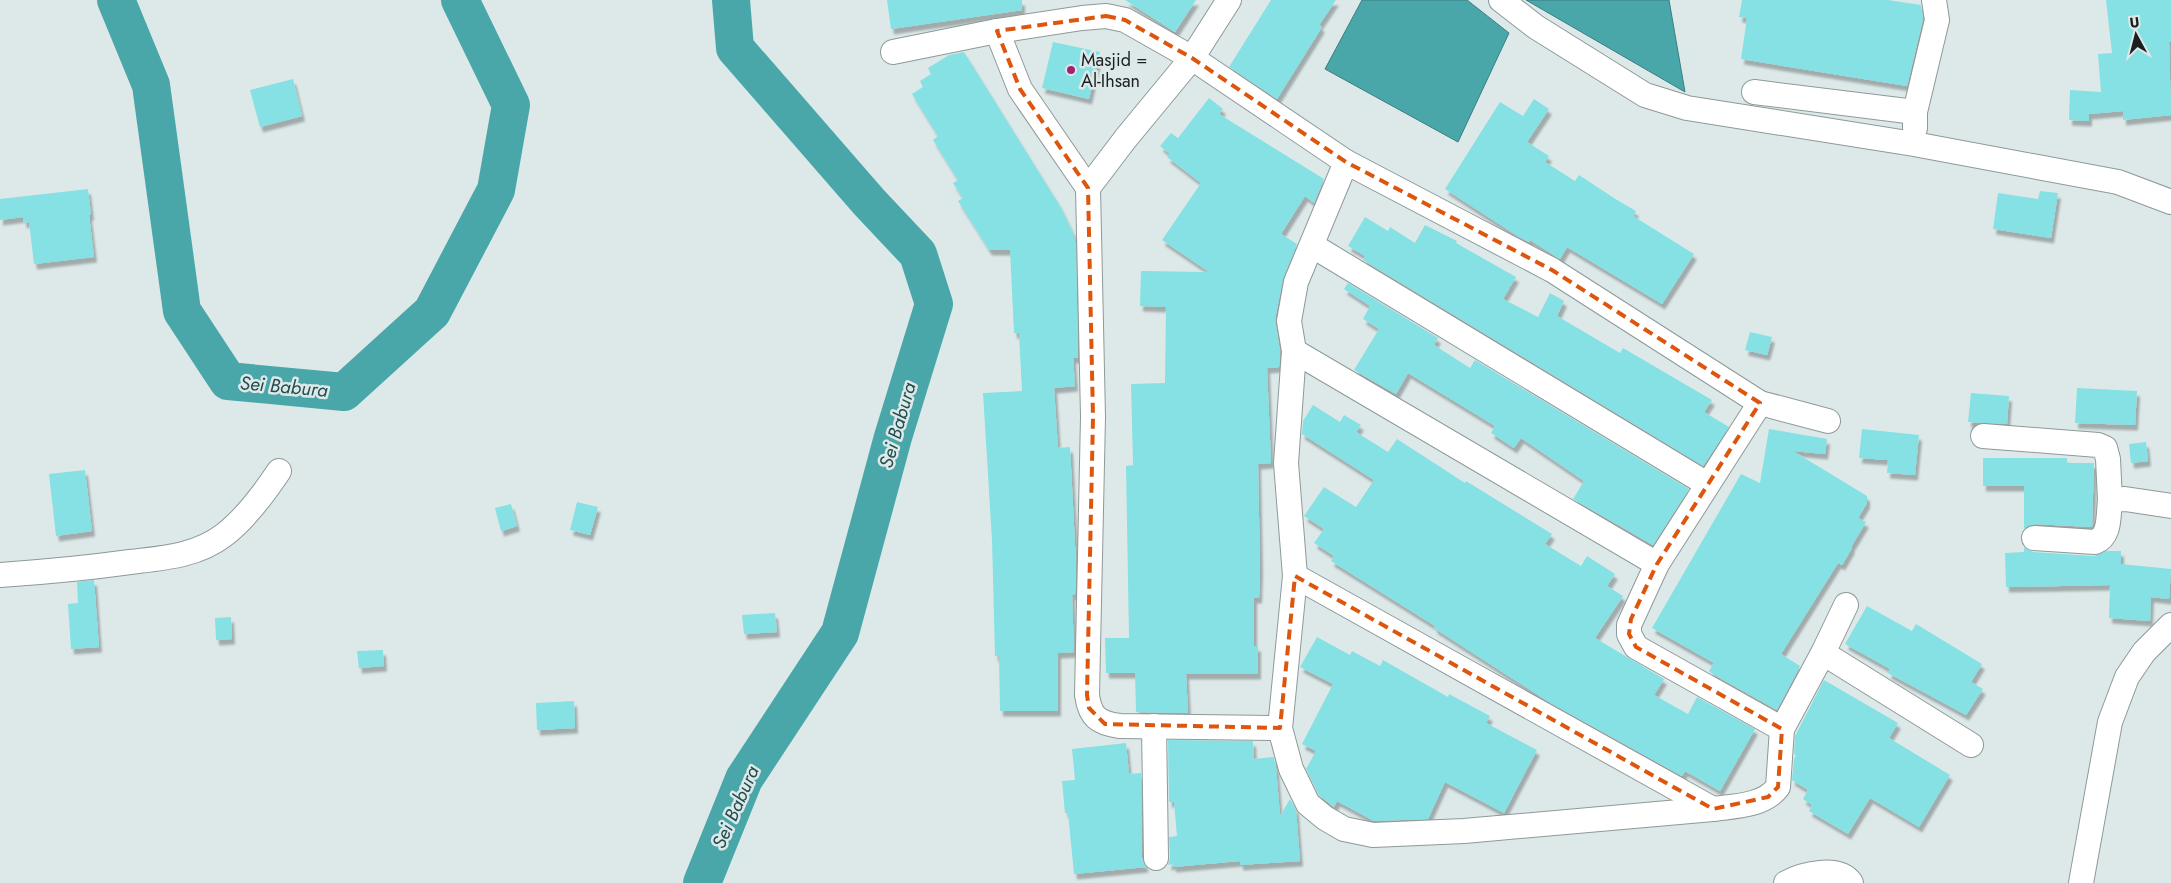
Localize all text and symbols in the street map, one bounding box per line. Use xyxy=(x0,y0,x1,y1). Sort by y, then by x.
north arrow xyxy=(2111,10,2161,60)
text: U xyxy=(2128,12,2141,33)
place label: Masjid = Al-Ihsan xyxy=(1081,47,1147,94)
marker: Masjid = Al-Ihsan xyxy=(1065,64,1077,76)
water label: Sei Babura xyxy=(239,369,329,404)
water label: Sei Babura xyxy=(872,379,923,471)
water label: Sei Babura xyxy=(705,761,766,853)

